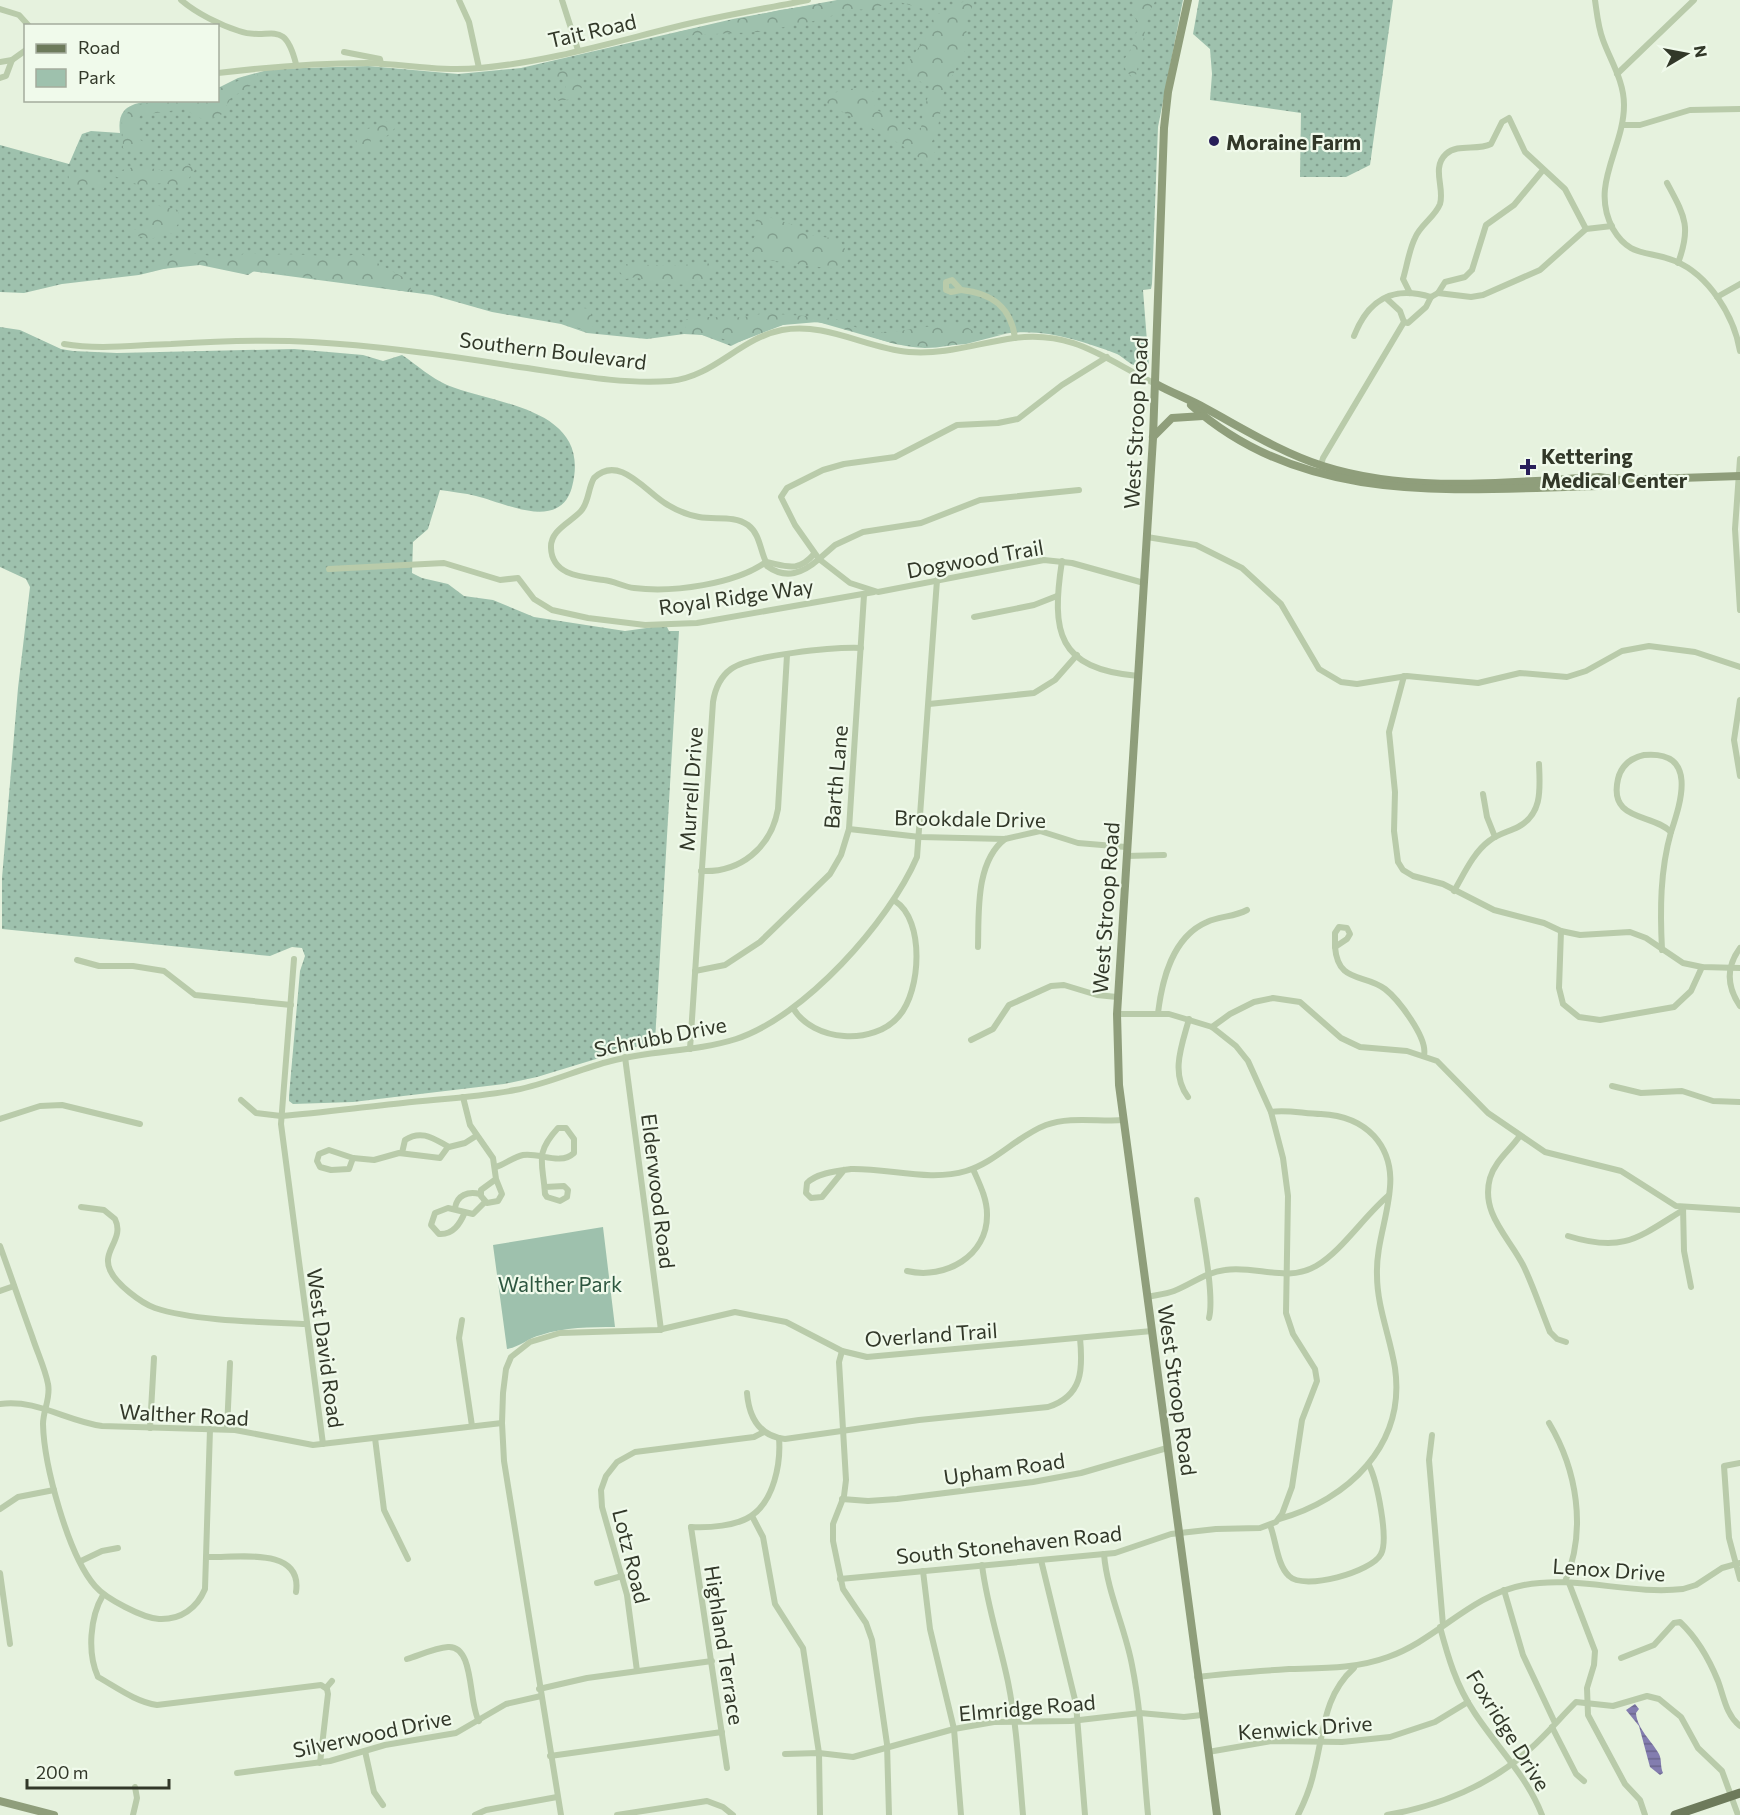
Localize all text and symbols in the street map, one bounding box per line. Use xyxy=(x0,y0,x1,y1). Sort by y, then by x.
street label: Tait Road xyxy=(545,8,639,52)
legend xyxy=(24,24,219,102)
north arrow xyxy=(1656,24,1716,84)
text: Road xyxy=(78,36,120,58)
text: N xyxy=(1691,44,1712,59)
text: Park xyxy=(78,66,116,88)
place label: Moraine Farm xyxy=(1226,129,1361,154)
marker: Moraine Farm xyxy=(1207,134,1221,148)
street label: Southern Boulevard xyxy=(458,326,648,374)
street label: West Stroop Road xyxy=(1118,336,1152,510)
place label: Kettering Medical Center xyxy=(1541,443,1688,492)
marker: Kettering Medical Center xyxy=(1519,458,1537,476)
street label: Dogwood Trail xyxy=(905,534,1045,582)
street label: Royal Ridge Way xyxy=(657,573,815,619)
street label: Barth Lane xyxy=(818,724,852,830)
street label: Murrell Drive xyxy=(673,726,707,852)
street label: Brookdale Drive xyxy=(894,804,1046,832)
street label: West Stroop Road xyxy=(1087,821,1123,995)
street label: Schrubb Drive xyxy=(592,1011,728,1061)
street label: Elderwood Road xyxy=(637,1112,681,1270)
street label: West David Road xyxy=(302,1267,350,1429)
park label: Walther Park xyxy=(498,1271,622,1296)
street label: West Stroop Road xyxy=(1154,1303,1202,1477)
street label: Overland Trail xyxy=(864,1317,998,1351)
street label: Walther Road xyxy=(119,1398,249,1430)
street label: Upham Road xyxy=(942,1447,1066,1489)
street label: Lotz Road xyxy=(608,1506,656,1606)
street label: South Stonehaven Road xyxy=(895,1520,1123,1568)
street label: Lenox Drive xyxy=(1552,1553,1666,1585)
street label: Highland Terrace xyxy=(700,1564,750,1726)
street label: Foxridge Drive xyxy=(1462,1665,1556,1795)
street label: Elmridge Road xyxy=(957,1689,1097,1725)
street label: Silverwood Drive xyxy=(290,1704,454,1762)
street label: Kenwick Drive xyxy=(1237,1710,1373,1744)
scale bar xyxy=(27,1752,170,1790)
text: 200 m xyxy=(36,1761,89,1783)

